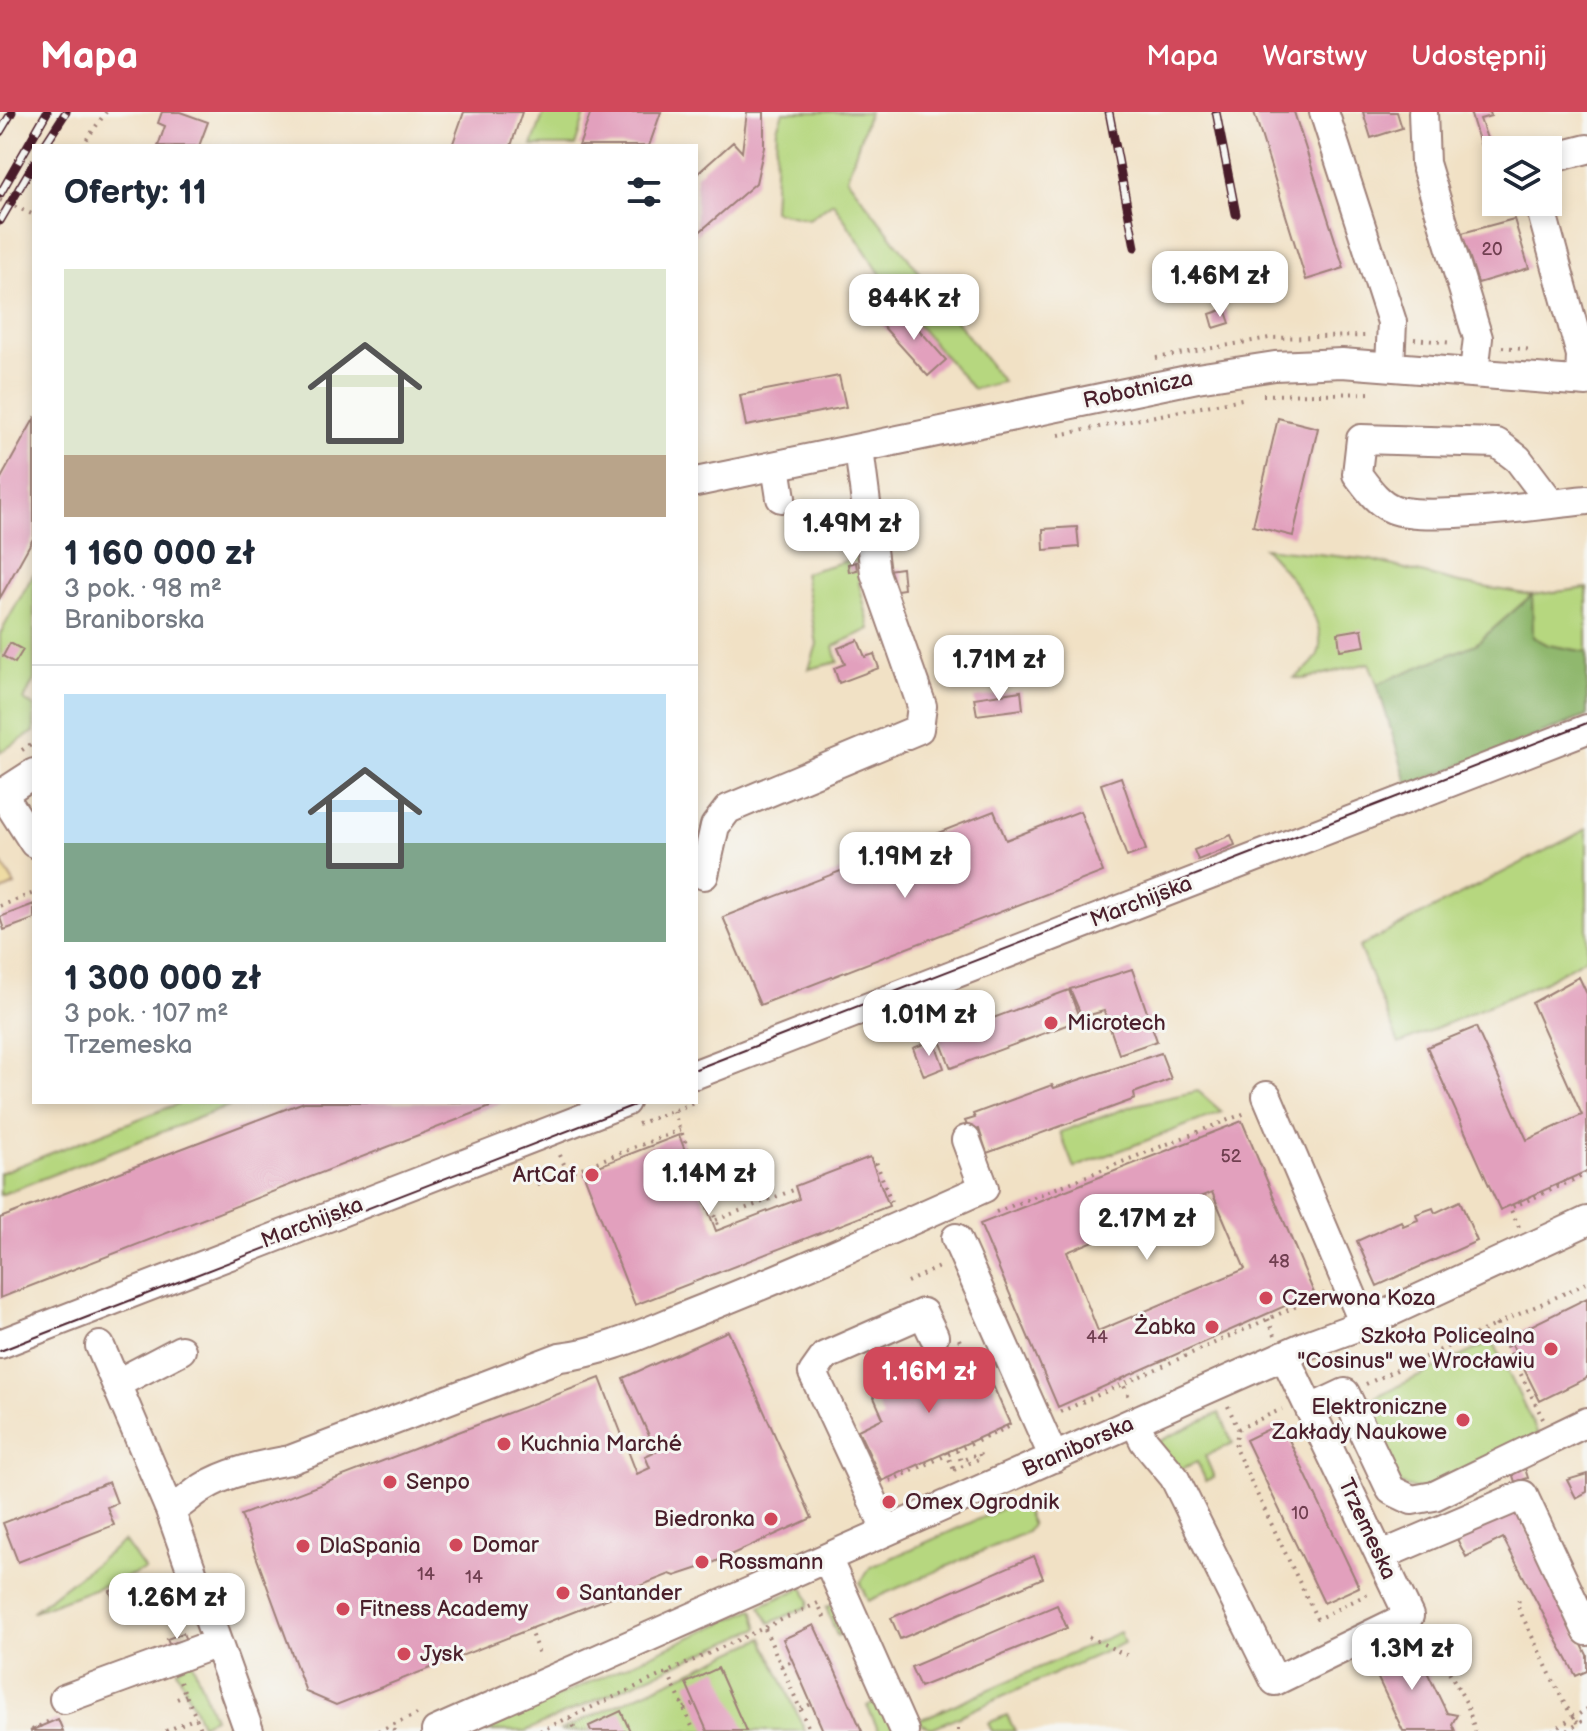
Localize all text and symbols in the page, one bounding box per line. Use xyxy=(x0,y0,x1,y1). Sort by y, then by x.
text: Mapa xyxy=(40,34,138,79)
text: Mapa xyxy=(1146,40,1218,73)
text: Warstwy xyxy=(1262,40,1367,73)
text: Udostępnij xyxy=(1411,40,1547,73)
map controls xyxy=(1482,136,1562,216)
button: layers xyxy=(1482,136,1562,216)
icon: filters xyxy=(622,170,666,214)
text: Oferty: 11 xyxy=(64,172,207,213)
house number: 20 xyxy=(1481,239,1503,260)
pin: 1.46M zł xyxy=(1137,251,1303,319)
text: 1.46M zł xyxy=(1170,261,1270,292)
pin: 844K zł xyxy=(840,274,988,342)
text: 844K zł xyxy=(867,284,961,315)
icon: home xyxy=(293,321,437,465)
street label: Robotnicza xyxy=(1081,365,1195,415)
pin: 1.49M zł xyxy=(769,499,935,567)
text: 1.49M zł xyxy=(802,509,902,540)
text: 1 160 000 zł xyxy=(64,533,255,574)
text: 3 pok. · 98 m² xyxy=(64,574,222,605)
text: Braniborska xyxy=(64,605,205,636)
pin: 1.71M zł xyxy=(916,635,1082,703)
text: 1.71M zł xyxy=(952,645,1046,676)
icon: home xyxy=(293,746,437,890)
pin: 1.19M zł xyxy=(822,832,988,900)
text: 1.19M zł xyxy=(857,842,953,873)
street label: Marchijska xyxy=(1086,870,1196,934)
text: 1 300 000 zł xyxy=(64,958,261,999)
pin: 1.01M zł xyxy=(846,990,1012,1058)
text: 3 pok. · 107 m² xyxy=(64,999,228,1030)
text: 1.01M zł xyxy=(881,1000,977,1031)
place label: Microtech xyxy=(1067,1010,1166,1037)
marker: Microtech xyxy=(1042,1014,1060,1032)
text: Trzemeska xyxy=(64,1030,192,1061)
house number: 52 xyxy=(1221,1146,1242,1167)
pin: 1.14M zł xyxy=(626,1149,792,1217)
text: 1.14M zł xyxy=(661,1159,757,1190)
place label: ArtCaf xyxy=(513,1162,576,1189)
marker: ArtCaf xyxy=(583,1166,601,1184)
street label: Marchijska xyxy=(257,1191,367,1255)
pin: 2.17M zł xyxy=(1064,1194,1230,1262)
text: 2.17M zł xyxy=(1098,1204,1196,1235)
house number: 48 xyxy=(1268,1251,1290,1272)
place label: Czerwona Koza xyxy=(1282,1285,1436,1312)
marker: Czerwona Koza xyxy=(1257,1289,1275,1307)
place label: Żabka xyxy=(1134,1314,1196,1341)
marker: Żabka xyxy=(1203,1318,1221,1336)
place label: Szkoła Policealna "Cosinus" we Wrocławiu xyxy=(1297,1323,1535,1375)
house number: 44 xyxy=(1086,1327,1108,1348)
marker: Szkoła Policealna "Cosinus" we Wrocławiu xyxy=(1542,1340,1560,1358)
pin: 1.16M zł xyxy=(846,1347,1012,1415)
text: 1.16M zł xyxy=(881,1357,977,1388)
place label: Elektroniczne Zakłady Naukowe xyxy=(1271,1394,1447,1446)
street label: Braniborska xyxy=(1018,1410,1138,1484)
marker: Elektroniczne Zakłady Naukowe xyxy=(1454,1411,1472,1429)
place label: Kuchnia Marché xyxy=(520,1431,682,1458)
marker: Kuchnia Marché xyxy=(495,1435,513,1453)
place label: Senpo xyxy=(406,1469,470,1496)
marker: Senpo xyxy=(381,1473,399,1491)
street label: Trzemeska xyxy=(1332,1474,1402,1584)
place label: Omex Ogrodnik xyxy=(905,1489,1059,1516)
marker: Omex Ogrodnik xyxy=(880,1493,898,1511)
house number: 10 xyxy=(1291,1503,1309,1524)
place label: Biedronka xyxy=(654,1506,755,1533)
marker: Biedronka xyxy=(762,1510,780,1528)
place label: Domar xyxy=(472,1532,540,1559)
place label: DlaSpania xyxy=(319,1533,421,1560)
marker: Domar xyxy=(447,1536,465,1554)
marker: DlaSpania xyxy=(294,1537,312,1555)
place label: Rossmann xyxy=(718,1549,823,1576)
marker: Rossmann xyxy=(693,1553,711,1571)
house number: 14 xyxy=(417,1564,435,1585)
house number: 14 xyxy=(465,1567,483,1588)
pin: 1.26M zł xyxy=(94,1573,260,1641)
place label: Santander xyxy=(579,1580,683,1607)
text: 1.26M zł xyxy=(127,1583,227,1614)
marker: Santander xyxy=(554,1584,572,1602)
place label: Fitness Academy xyxy=(359,1596,528,1623)
marker: Fitness Academy xyxy=(334,1600,352,1618)
pin: 1.3M zł xyxy=(1338,1624,1486,1692)
text: 1.3M zł xyxy=(1370,1634,1454,1665)
place label: Jysk xyxy=(420,1641,463,1668)
marker: Jysk xyxy=(395,1645,413,1663)

